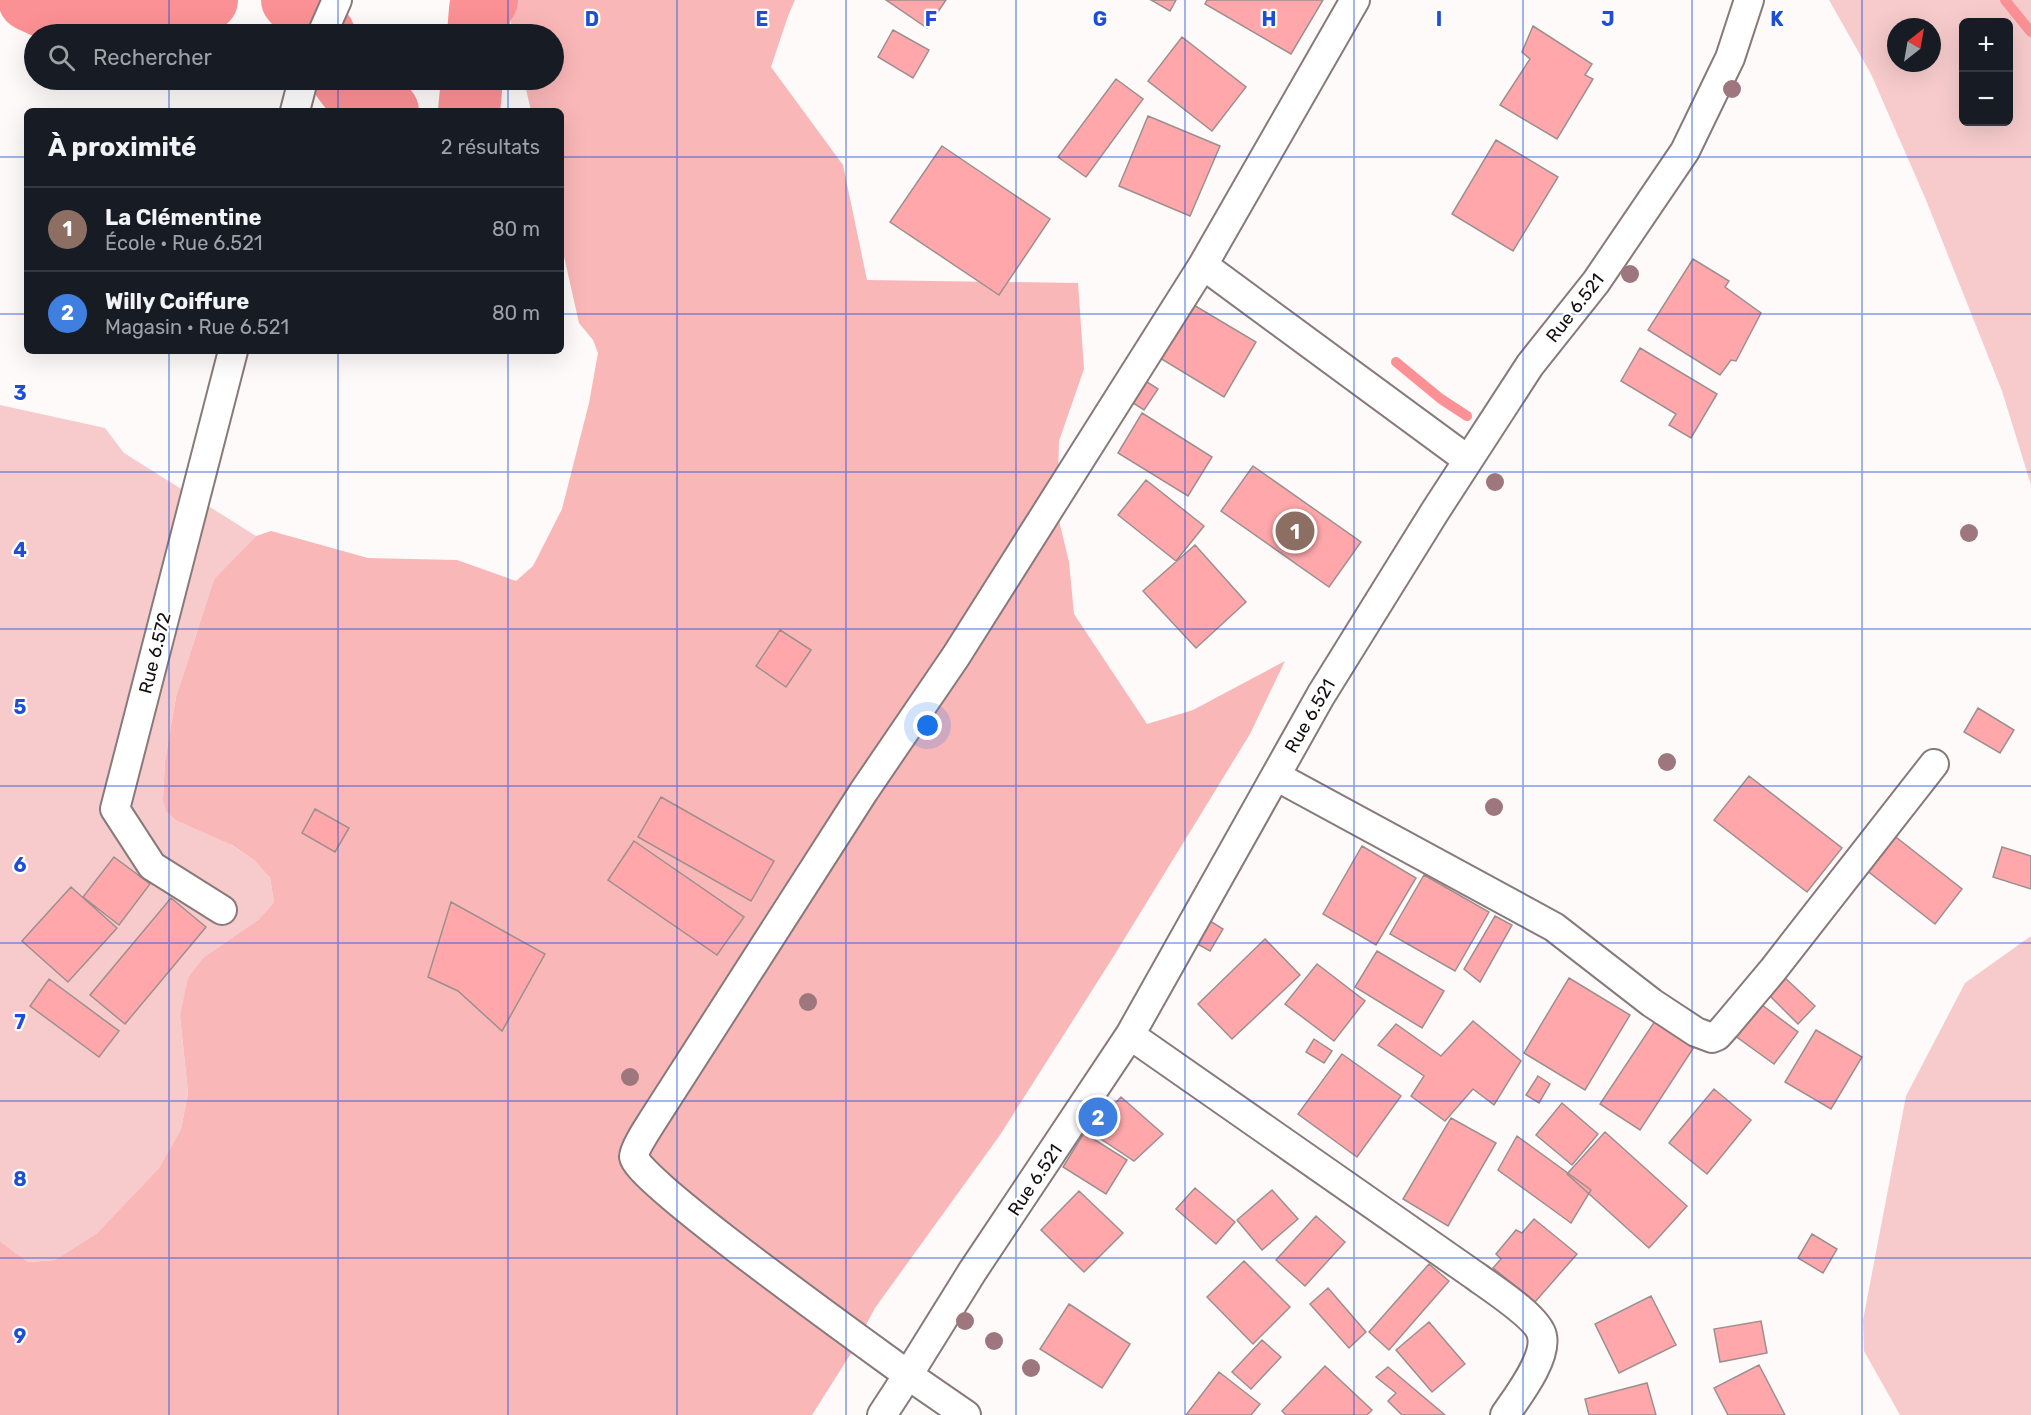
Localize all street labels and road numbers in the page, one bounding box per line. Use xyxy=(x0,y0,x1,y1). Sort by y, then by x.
street label: Rue 6.521 xyxy=(1541,269,1609,347)
street label: Rue 6.572 xyxy=(134,610,176,696)
street label: Rue 6.521 xyxy=(1280,675,1340,757)
street label: Rue 6.521 xyxy=(1003,1140,1067,1220)

